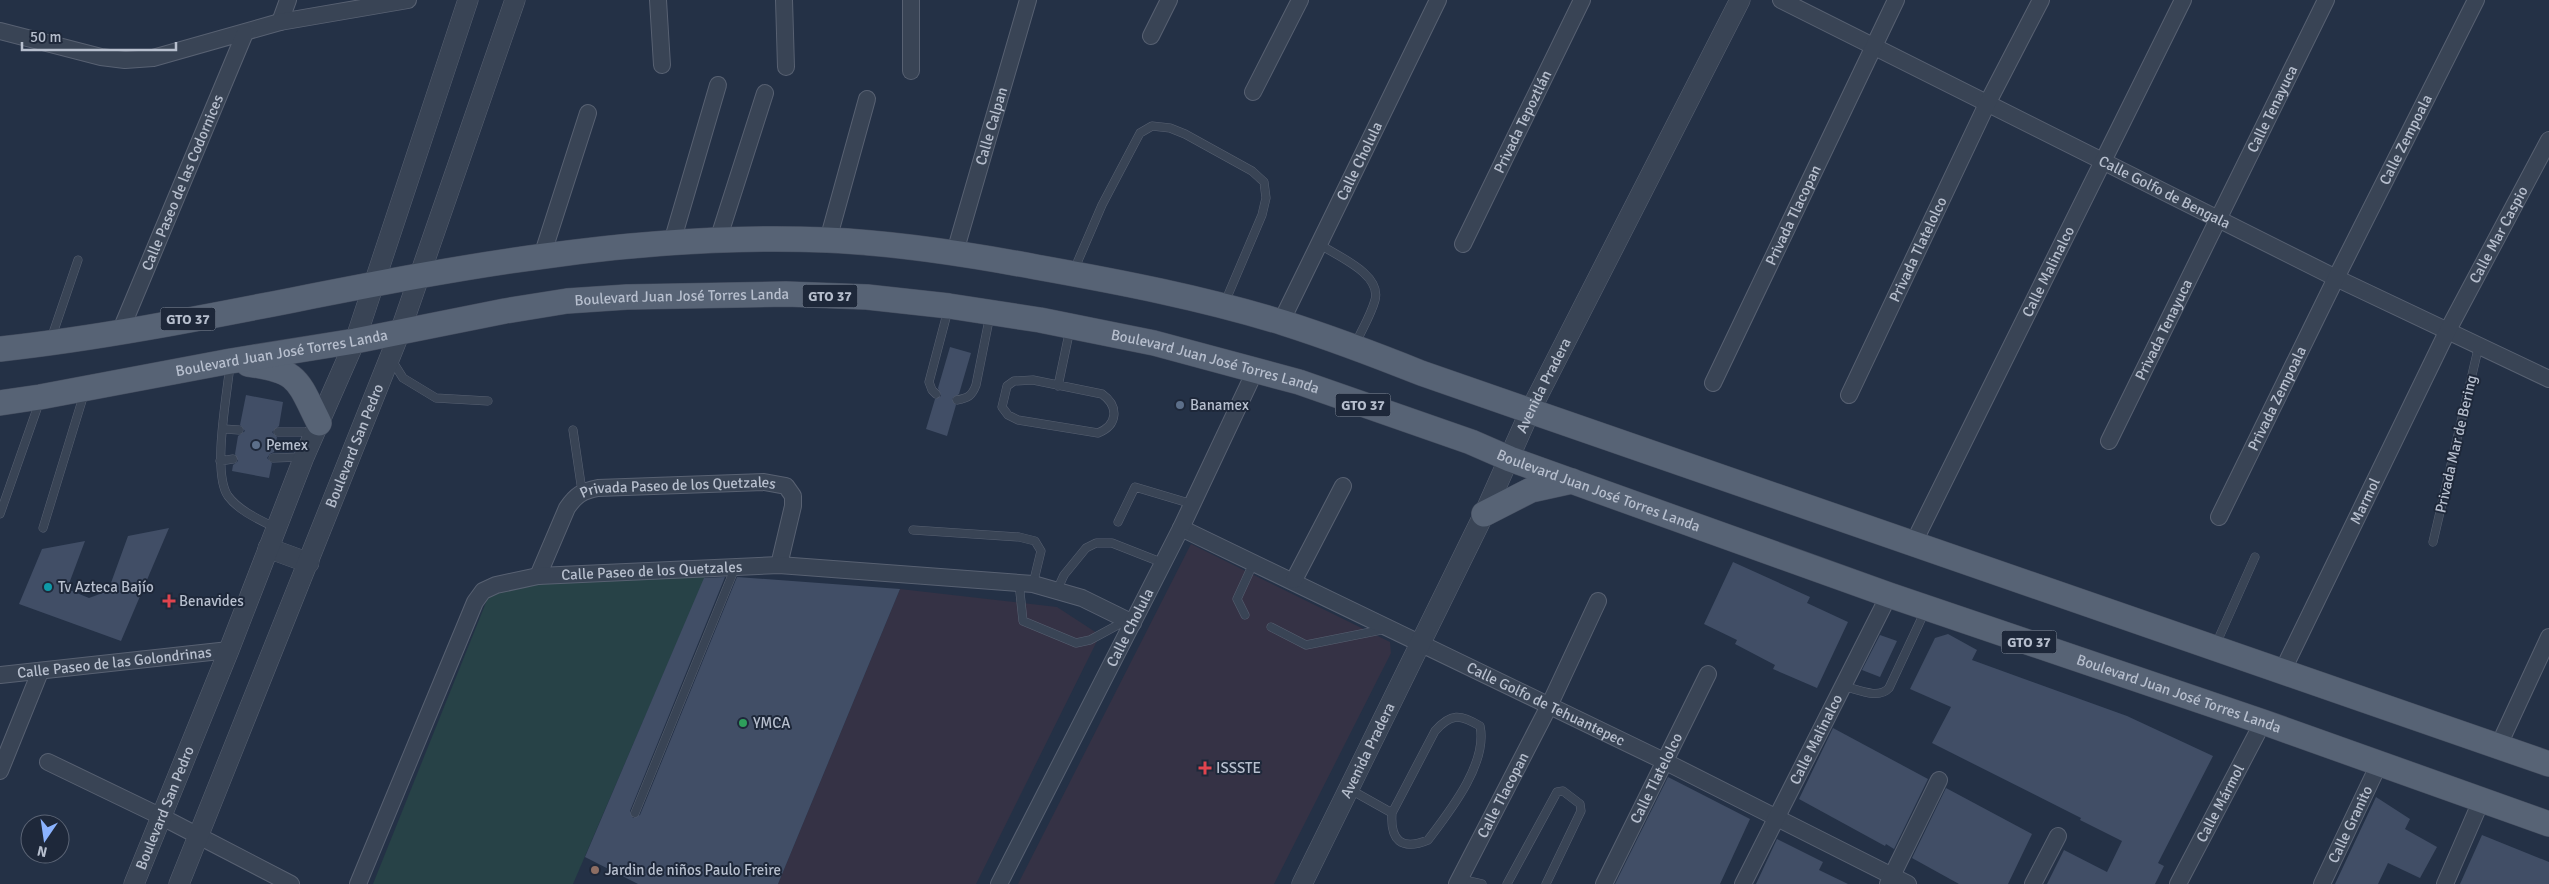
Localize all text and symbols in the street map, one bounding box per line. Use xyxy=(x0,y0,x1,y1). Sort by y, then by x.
scale bar xyxy=(22,20,176,52)
text: 50 m xyxy=(30,28,61,46)
street label: Calle Tenayuca xyxy=(2243,62,2301,156)
street label: Privada Tepoztlán xyxy=(1490,67,1555,176)
street label: Calle Calpan xyxy=(972,85,1011,167)
street label: Calle Paseo de las Codornices xyxy=(138,91,227,273)
street label: Calle Zempoala xyxy=(2375,91,2436,188)
street label: Calle Cholula xyxy=(1333,119,1386,203)
street label: Calle Golfo de Bengala xyxy=(2096,152,2233,233)
street label: Privada Tlacopan xyxy=(1762,162,1825,268)
street label: Calle Mar Caspio xyxy=(2465,183,2532,286)
street label: Privada Tlatelolco xyxy=(1885,194,1951,305)
street label: Calle Malinalco xyxy=(2018,223,2078,320)
street label: Privada Tenayuca xyxy=(2131,276,2196,383)
road number: GTO 37 xyxy=(802,284,858,308)
street label: Boulevard Juan José Torres Landa xyxy=(574,285,789,309)
road number: GTO 37 xyxy=(160,308,216,330)
street label: Boulevard Juan José Torres Landa xyxy=(174,326,389,380)
street label: Boulevard Juan José Torres Landa xyxy=(1109,326,1322,397)
street label: Avenida Pradera xyxy=(1512,335,1575,436)
street label: Privada Zempoala xyxy=(2244,343,2310,454)
street label: Privada Mar de Bering xyxy=(2431,373,2481,515)
street label: Boulevard San Pedro xyxy=(322,381,387,510)
road number: GTO 37 xyxy=(1336,394,1390,416)
place label: Banamex xyxy=(1190,396,1249,414)
marker: Banamex xyxy=(1174,399,1186,411)
place label: Pemex xyxy=(266,436,308,454)
marker: Pemex xyxy=(250,439,262,451)
street label: Boulevard Juan José Torres Landa xyxy=(1494,445,1703,535)
street label: Privada Paseo de los Quetzales xyxy=(577,473,778,502)
street label: Marmol xyxy=(2346,475,2384,527)
street label: Calle Paseo de los Quetzales xyxy=(561,558,743,584)
place label: Tv Azteca Bajío xyxy=(58,578,154,596)
marker: Tv Azteca Bajío xyxy=(42,581,54,593)
street label: Calle Cholula xyxy=(1103,585,1158,670)
place label: Benavides xyxy=(179,592,244,610)
marker: Benavides xyxy=(163,595,175,607)
road number: GTO 37 xyxy=(2002,630,2056,654)
street label: Calle Paseo de las Golondrinas xyxy=(16,643,213,682)
street label: Boulevard Juan José Torres Landa xyxy=(2074,650,2284,737)
street label: Calle Golfo de Tehuantepec xyxy=(1464,658,1628,750)
street label: Calle Malinalco xyxy=(1786,691,1846,788)
street label: Avenida Pradera xyxy=(1337,700,1399,801)
place label: YMCA xyxy=(753,714,791,732)
marker: YMCA xyxy=(737,717,749,729)
street label: Calle Tlatelolco xyxy=(1626,730,1686,827)
street label: Boulevard San Pedro xyxy=(132,743,198,873)
street label: Calle Tlacopan xyxy=(1473,749,1532,841)
place label: ISSSTE xyxy=(1216,759,1261,777)
marker: ISSSTE xyxy=(1198,761,1212,775)
street label: Calle Mármol xyxy=(2192,761,2248,845)
street label: Calle Granito xyxy=(2324,783,2376,866)
north arrow xyxy=(20,814,70,864)
text: N xyxy=(36,842,49,861)
place label: Jardin de niños Paulo Freire xyxy=(605,861,781,879)
marker: Jardin de niños Paulo Freire xyxy=(589,864,601,876)

